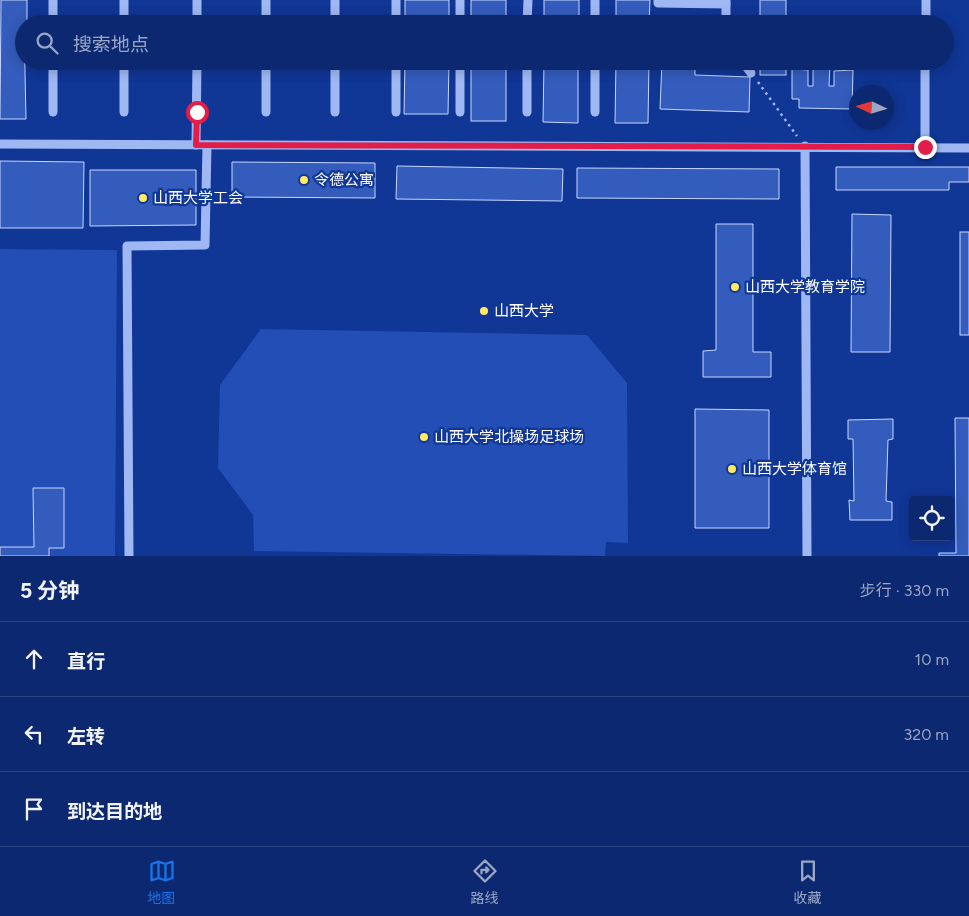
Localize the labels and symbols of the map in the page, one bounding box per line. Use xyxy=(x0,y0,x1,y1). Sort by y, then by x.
north arrow xyxy=(849,85,894,130)
route start xyxy=(186,101,209,124)
route end xyxy=(914,136,937,159)
place label: 令德公寓 xyxy=(314,171,374,189)
marker: 令德公寓 xyxy=(298,174,310,186)
place label: 山西大学工会 xyxy=(153,189,243,207)
marker: 山西大学工会 xyxy=(137,192,149,204)
place label: 山西大学教育学院 xyxy=(745,278,865,296)
marker: 山西大学教育学院 xyxy=(729,281,741,293)
place label: 山西大学 xyxy=(494,302,554,320)
marker: 山西大学 xyxy=(478,305,490,317)
place label: 山西大学北操场足球场 xyxy=(434,428,584,446)
marker: 山西大学北操场足球场 xyxy=(418,431,430,443)
place label: 山西大学体育馆 xyxy=(742,460,847,478)
marker: 山西大学体育馆 xyxy=(726,463,738,475)

